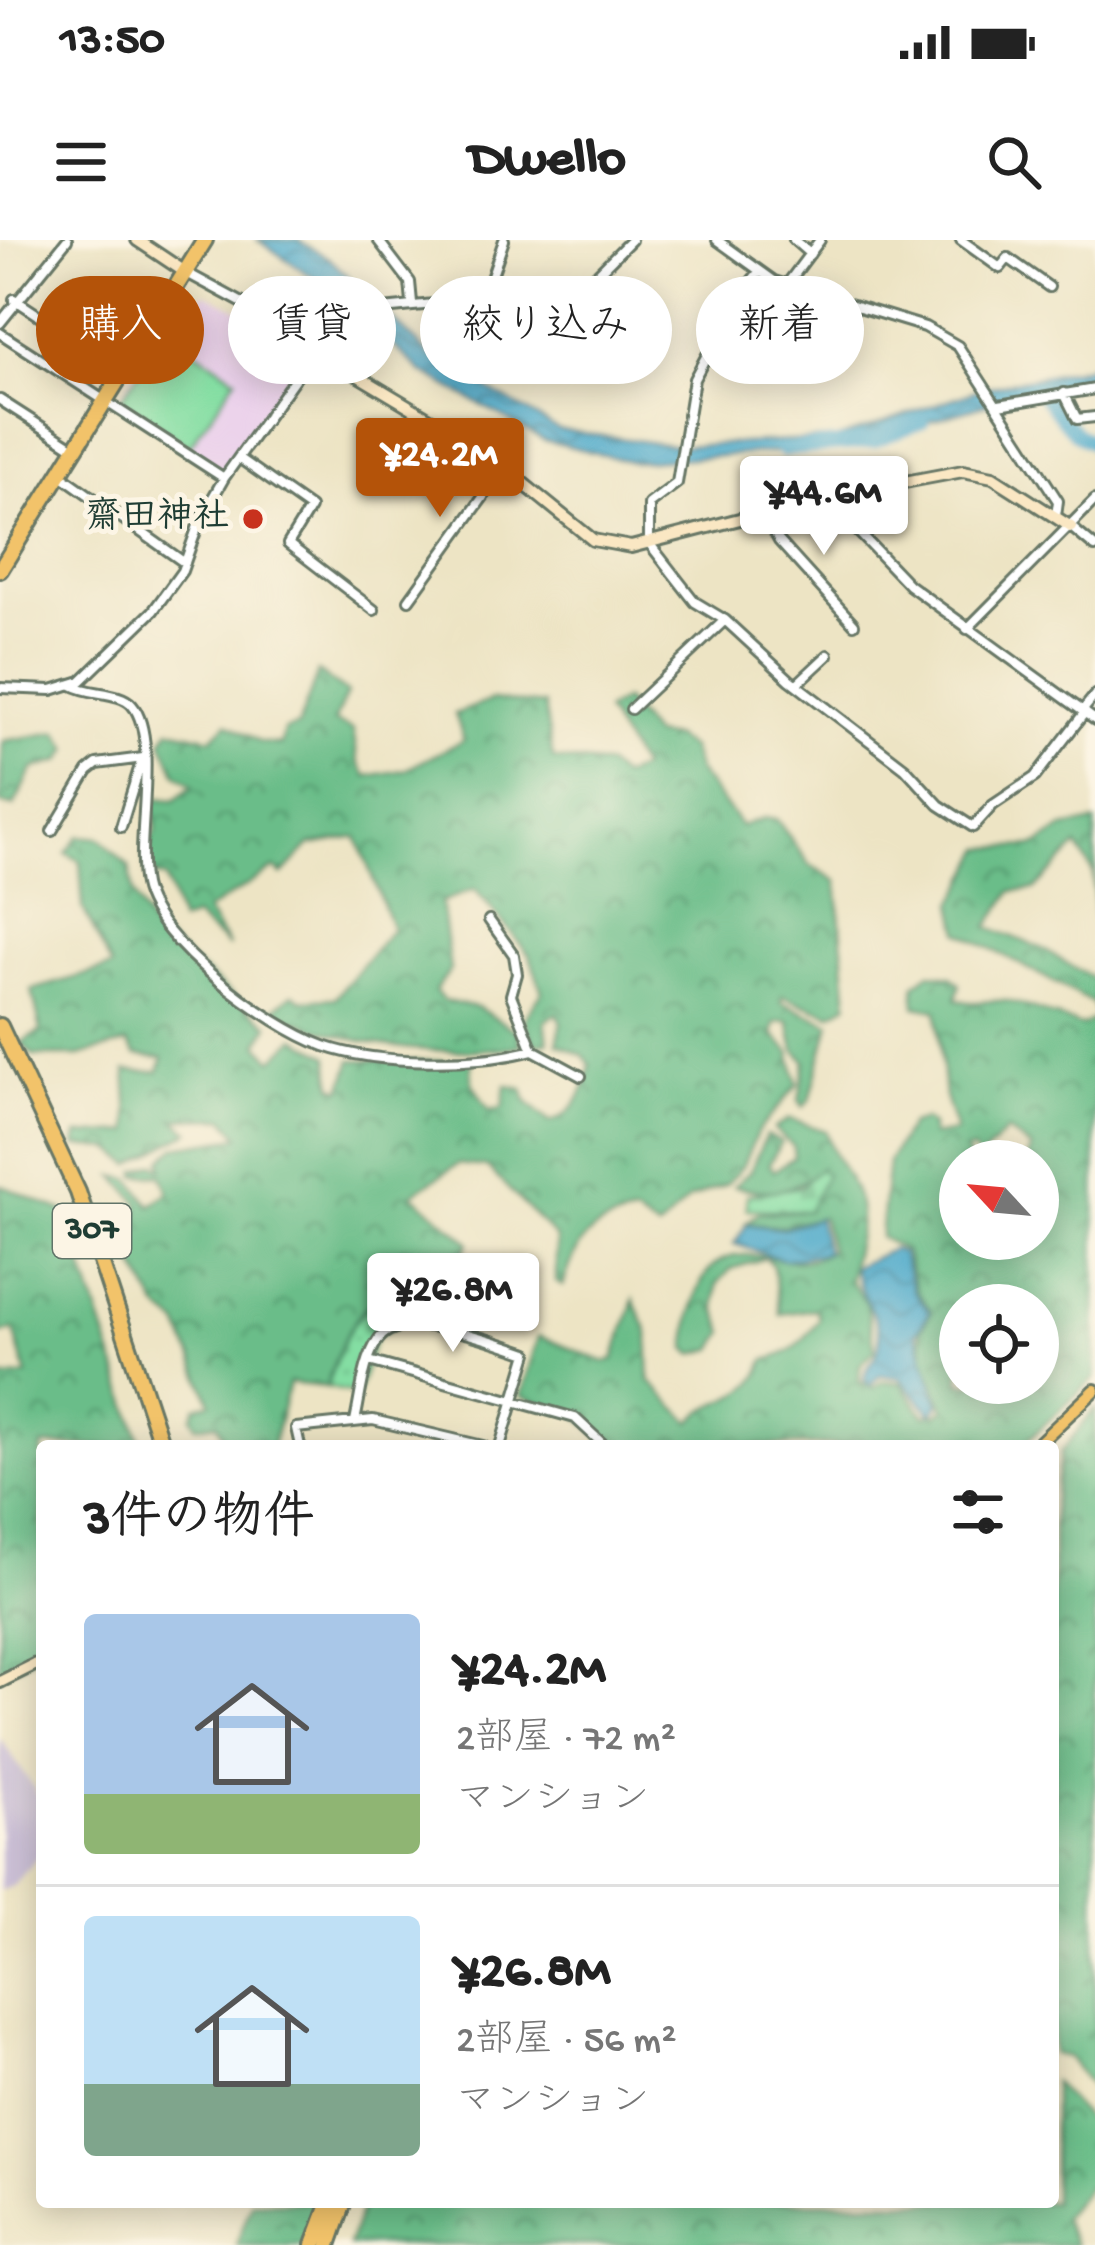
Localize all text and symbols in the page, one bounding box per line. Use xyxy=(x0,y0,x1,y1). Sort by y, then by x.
text: 13:50 xyxy=(60,16,165,69)
icon: menu xyxy=(48,129,114,195)
icon: search xyxy=(981,129,1047,195)
text: Dwello xyxy=(469,130,626,194)
chip: 購入 xyxy=(36,276,204,384)
chip: 賃貸 xyxy=(228,276,396,384)
chip: 絞り込み xyxy=(420,276,672,384)
chip: 新着 xyxy=(696,276,864,384)
pin: ¥24.2M xyxy=(342,418,538,520)
text: ¥24.2M xyxy=(383,434,497,480)
pin: ¥44.6M xyxy=(726,456,922,558)
text: ¥44.6M xyxy=(767,472,881,518)
place label: 齋田神社 xyxy=(85,496,229,541)
marker: 齋田神社 xyxy=(240,506,266,532)
north arrow xyxy=(939,1140,1059,1260)
map controls xyxy=(939,1140,1059,1404)
road number: 307 xyxy=(53,1204,131,1258)
pin: ¥26.8M xyxy=(355,1253,551,1355)
text: ¥26.8M xyxy=(394,1269,512,1315)
button: locate xyxy=(939,1284,1059,1404)
icon: filters xyxy=(945,1479,1011,1545)
text: 3件の物件 xyxy=(84,1492,314,1552)
text: ¥24.2M xyxy=(456,1643,605,1703)
icon: home xyxy=(180,1662,324,1806)
text: 2部屋 · 72 m² xyxy=(456,1718,676,1764)
text: マンション xyxy=(456,1779,649,1825)
text: ¥26.8M xyxy=(456,1945,610,2005)
icon: home xyxy=(180,1964,324,2108)
text: 2部屋 · 56 m² xyxy=(456,2020,676,2066)
text: マンション xyxy=(456,2081,649,2127)

